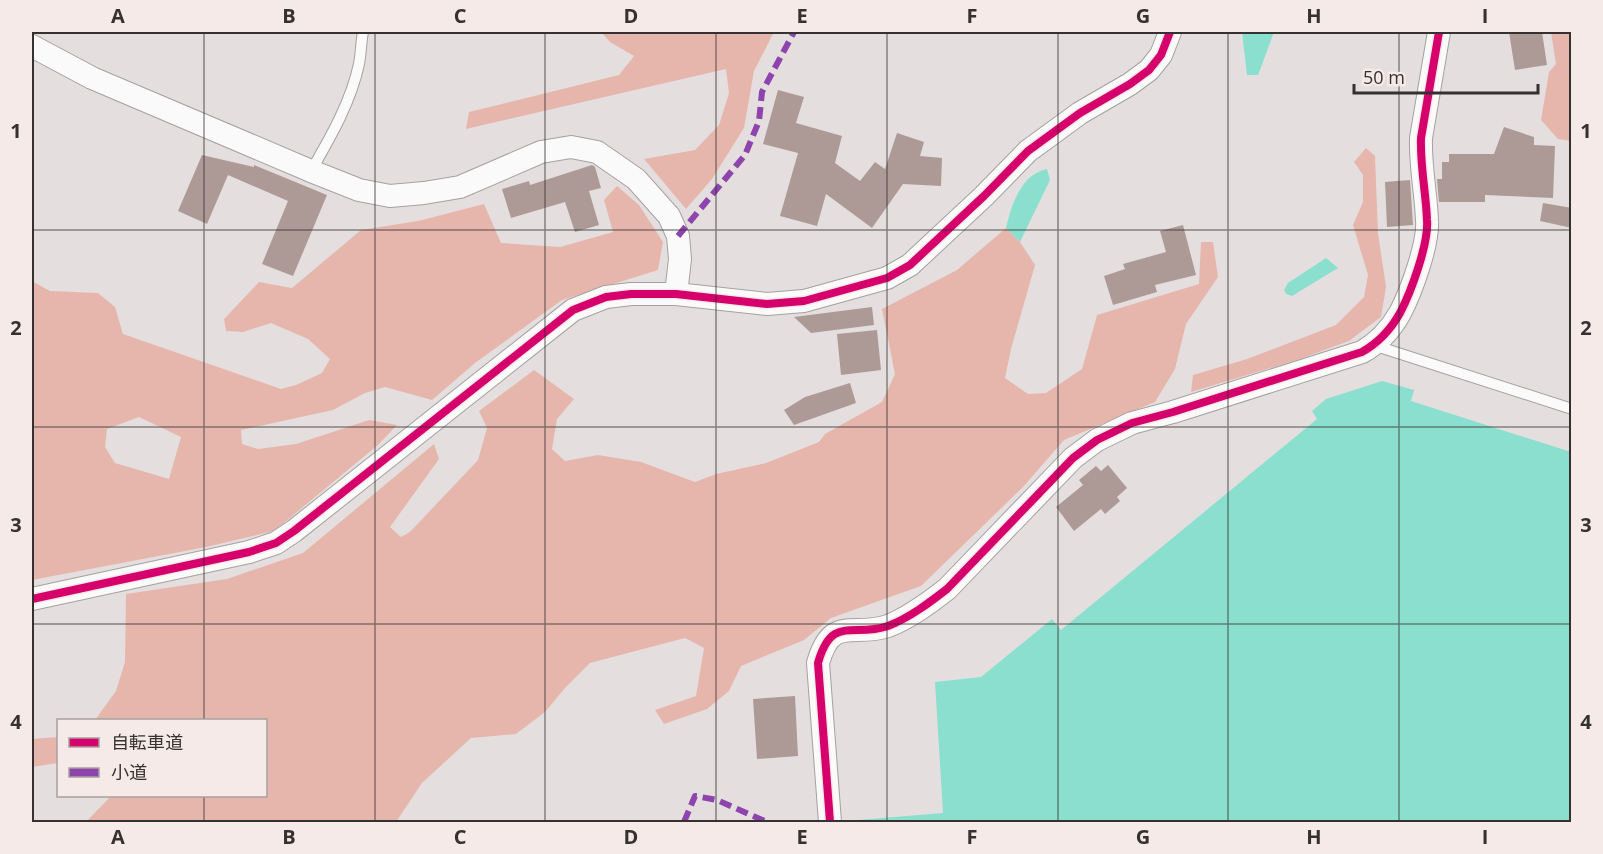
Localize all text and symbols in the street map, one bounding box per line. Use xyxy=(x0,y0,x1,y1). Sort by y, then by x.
text: A xyxy=(111,2,125,29)
text: B xyxy=(282,2,296,29)
text: C xyxy=(454,2,467,29)
text: D xyxy=(624,2,638,29)
text: E xyxy=(796,2,808,29)
text: F xyxy=(967,2,977,29)
text: G xyxy=(1136,2,1150,29)
text: H xyxy=(1306,2,1322,29)
text: I xyxy=(1482,2,1488,29)
scale bar xyxy=(1354,57,1538,95)
text: 50 m xyxy=(1363,65,1405,89)
text: 1 xyxy=(10,117,22,144)
text: 1 xyxy=(1580,117,1592,144)
text: 2 xyxy=(10,314,22,341)
text: 2 xyxy=(1580,314,1592,341)
text: 3 xyxy=(10,511,22,538)
text: 3 xyxy=(1580,511,1592,538)
text: 4 xyxy=(10,708,22,735)
text: 4 xyxy=(1580,708,1592,735)
legend xyxy=(57,719,267,797)
text: 自転車道 xyxy=(111,730,183,754)
text: 小道 xyxy=(111,760,147,784)
text: A xyxy=(111,823,125,850)
text: B xyxy=(282,823,296,850)
text: C xyxy=(454,823,467,850)
text: D xyxy=(624,823,638,850)
text: E xyxy=(796,823,808,850)
text: F xyxy=(967,823,977,850)
text: G xyxy=(1136,823,1150,850)
text: H xyxy=(1306,823,1322,850)
text: I xyxy=(1482,823,1488,850)

